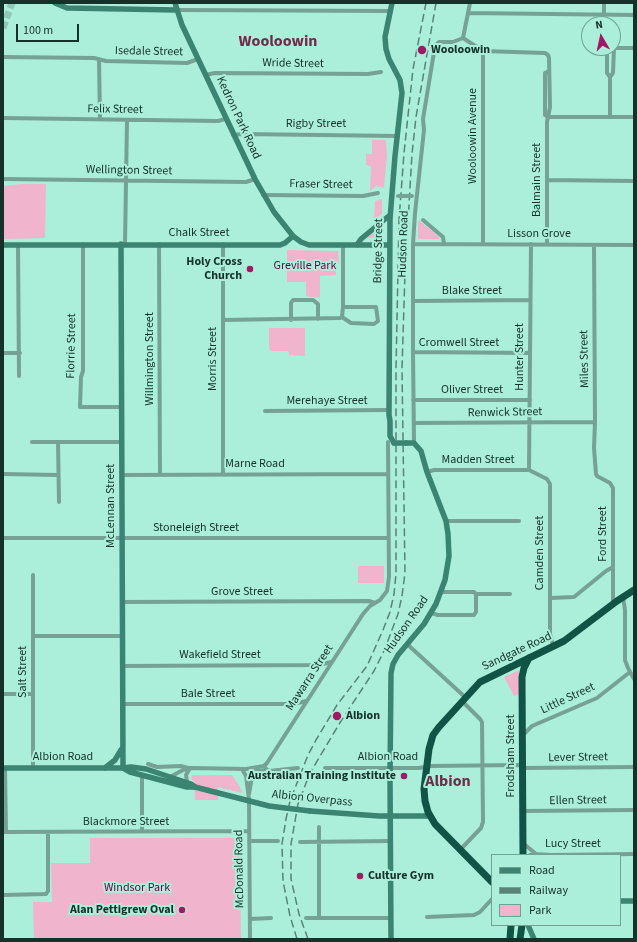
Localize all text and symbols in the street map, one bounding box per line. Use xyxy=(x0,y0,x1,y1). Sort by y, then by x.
scale bar xyxy=(18,16,81,42)
north arrow xyxy=(581,16,621,56)
text: N xyxy=(594,17,604,33)
text: 100 m xyxy=(23,22,53,39)
district label: Wooloowin xyxy=(239,32,317,52)
place label: Wooloowin xyxy=(431,43,490,57)
street label: Isedale Street xyxy=(115,44,183,60)
marker: Wooloowin xyxy=(416,44,428,56)
street label: Wride Street xyxy=(262,56,324,72)
street label: Kedron Park Road xyxy=(213,74,263,162)
street label: Wooloowin Avenue xyxy=(466,88,480,184)
street label: Felix Street xyxy=(87,102,143,118)
street label: Rigby Street xyxy=(286,117,346,131)
street label: Balmain Street xyxy=(530,143,544,217)
street label: Wellington Street xyxy=(86,163,172,179)
street label: Fraser Street xyxy=(289,177,353,193)
street label: Hudson Road xyxy=(396,210,412,278)
street label: Bridge Street xyxy=(371,218,387,284)
street label: Chalk Street xyxy=(169,226,229,240)
street label: Lisson Grove xyxy=(507,227,571,241)
place label: Holy Cross Church xyxy=(186,255,242,283)
park label: Greville Park xyxy=(274,259,336,273)
marker: Holy Cross Church xyxy=(245,264,255,274)
street label: Blake Street xyxy=(442,284,502,298)
street label: Willmington Street xyxy=(143,312,157,406)
street label: Florrie Street xyxy=(64,313,80,379)
street label: Hunter Street xyxy=(513,323,527,391)
street label: Morris Street xyxy=(206,327,220,391)
street label: Miles Street xyxy=(577,330,593,388)
street label: Cromwell Street xyxy=(419,336,499,350)
street label: Oliver Street xyxy=(441,383,503,397)
street label: Merehaye Street xyxy=(286,394,368,408)
street label: Renwick Street xyxy=(468,405,542,421)
street label: Madden Street xyxy=(441,453,515,467)
street label: Marne Road xyxy=(225,457,285,471)
street label: McLennan Street xyxy=(104,464,118,548)
street label: Ford Street xyxy=(596,506,610,562)
street label: Camden Street xyxy=(533,516,547,590)
street label: Stoneleigh Street xyxy=(153,521,239,535)
street label: Grove Street xyxy=(211,585,273,599)
street label: Hudson Road xyxy=(382,593,432,657)
street label: Sandgate Road xyxy=(480,630,554,674)
street label: Mawarra Street xyxy=(283,642,337,714)
street label: Salt Street xyxy=(16,646,30,698)
street label: Wakefield Street xyxy=(179,648,261,662)
street label: Little Street xyxy=(539,680,597,718)
street label: Bale Street xyxy=(181,687,235,701)
place label: Albion xyxy=(346,709,380,723)
marker: Albion xyxy=(331,710,343,722)
street label: Frodsham Street xyxy=(504,715,518,797)
street label: Albion Road xyxy=(33,750,93,764)
street label: Albion Road xyxy=(358,750,418,764)
street label: Lever Street xyxy=(548,750,608,766)
place label: Australian Training Institute xyxy=(248,769,396,783)
marker: Australian Training Institute xyxy=(399,771,409,781)
district label: Albion xyxy=(425,772,471,792)
street label: Albion Overpass xyxy=(271,788,353,810)
street label: Ellen Street xyxy=(549,793,607,809)
street label: Blackmore Street xyxy=(83,815,169,829)
street label: McDonald Road xyxy=(232,830,248,908)
street label: Lucy Street xyxy=(545,837,601,851)
legend xyxy=(491,854,621,926)
text: Road xyxy=(529,862,555,879)
place label: Culture Gym xyxy=(368,869,434,883)
marker: Culture Gym xyxy=(355,871,365,881)
park label: Windsor Park xyxy=(104,881,170,895)
text: Railway xyxy=(529,882,568,899)
text: Park xyxy=(529,902,551,919)
place label: Alan Pettigrew Oval xyxy=(70,903,174,917)
marker: Alan Pettigrew Oval xyxy=(177,905,187,915)

